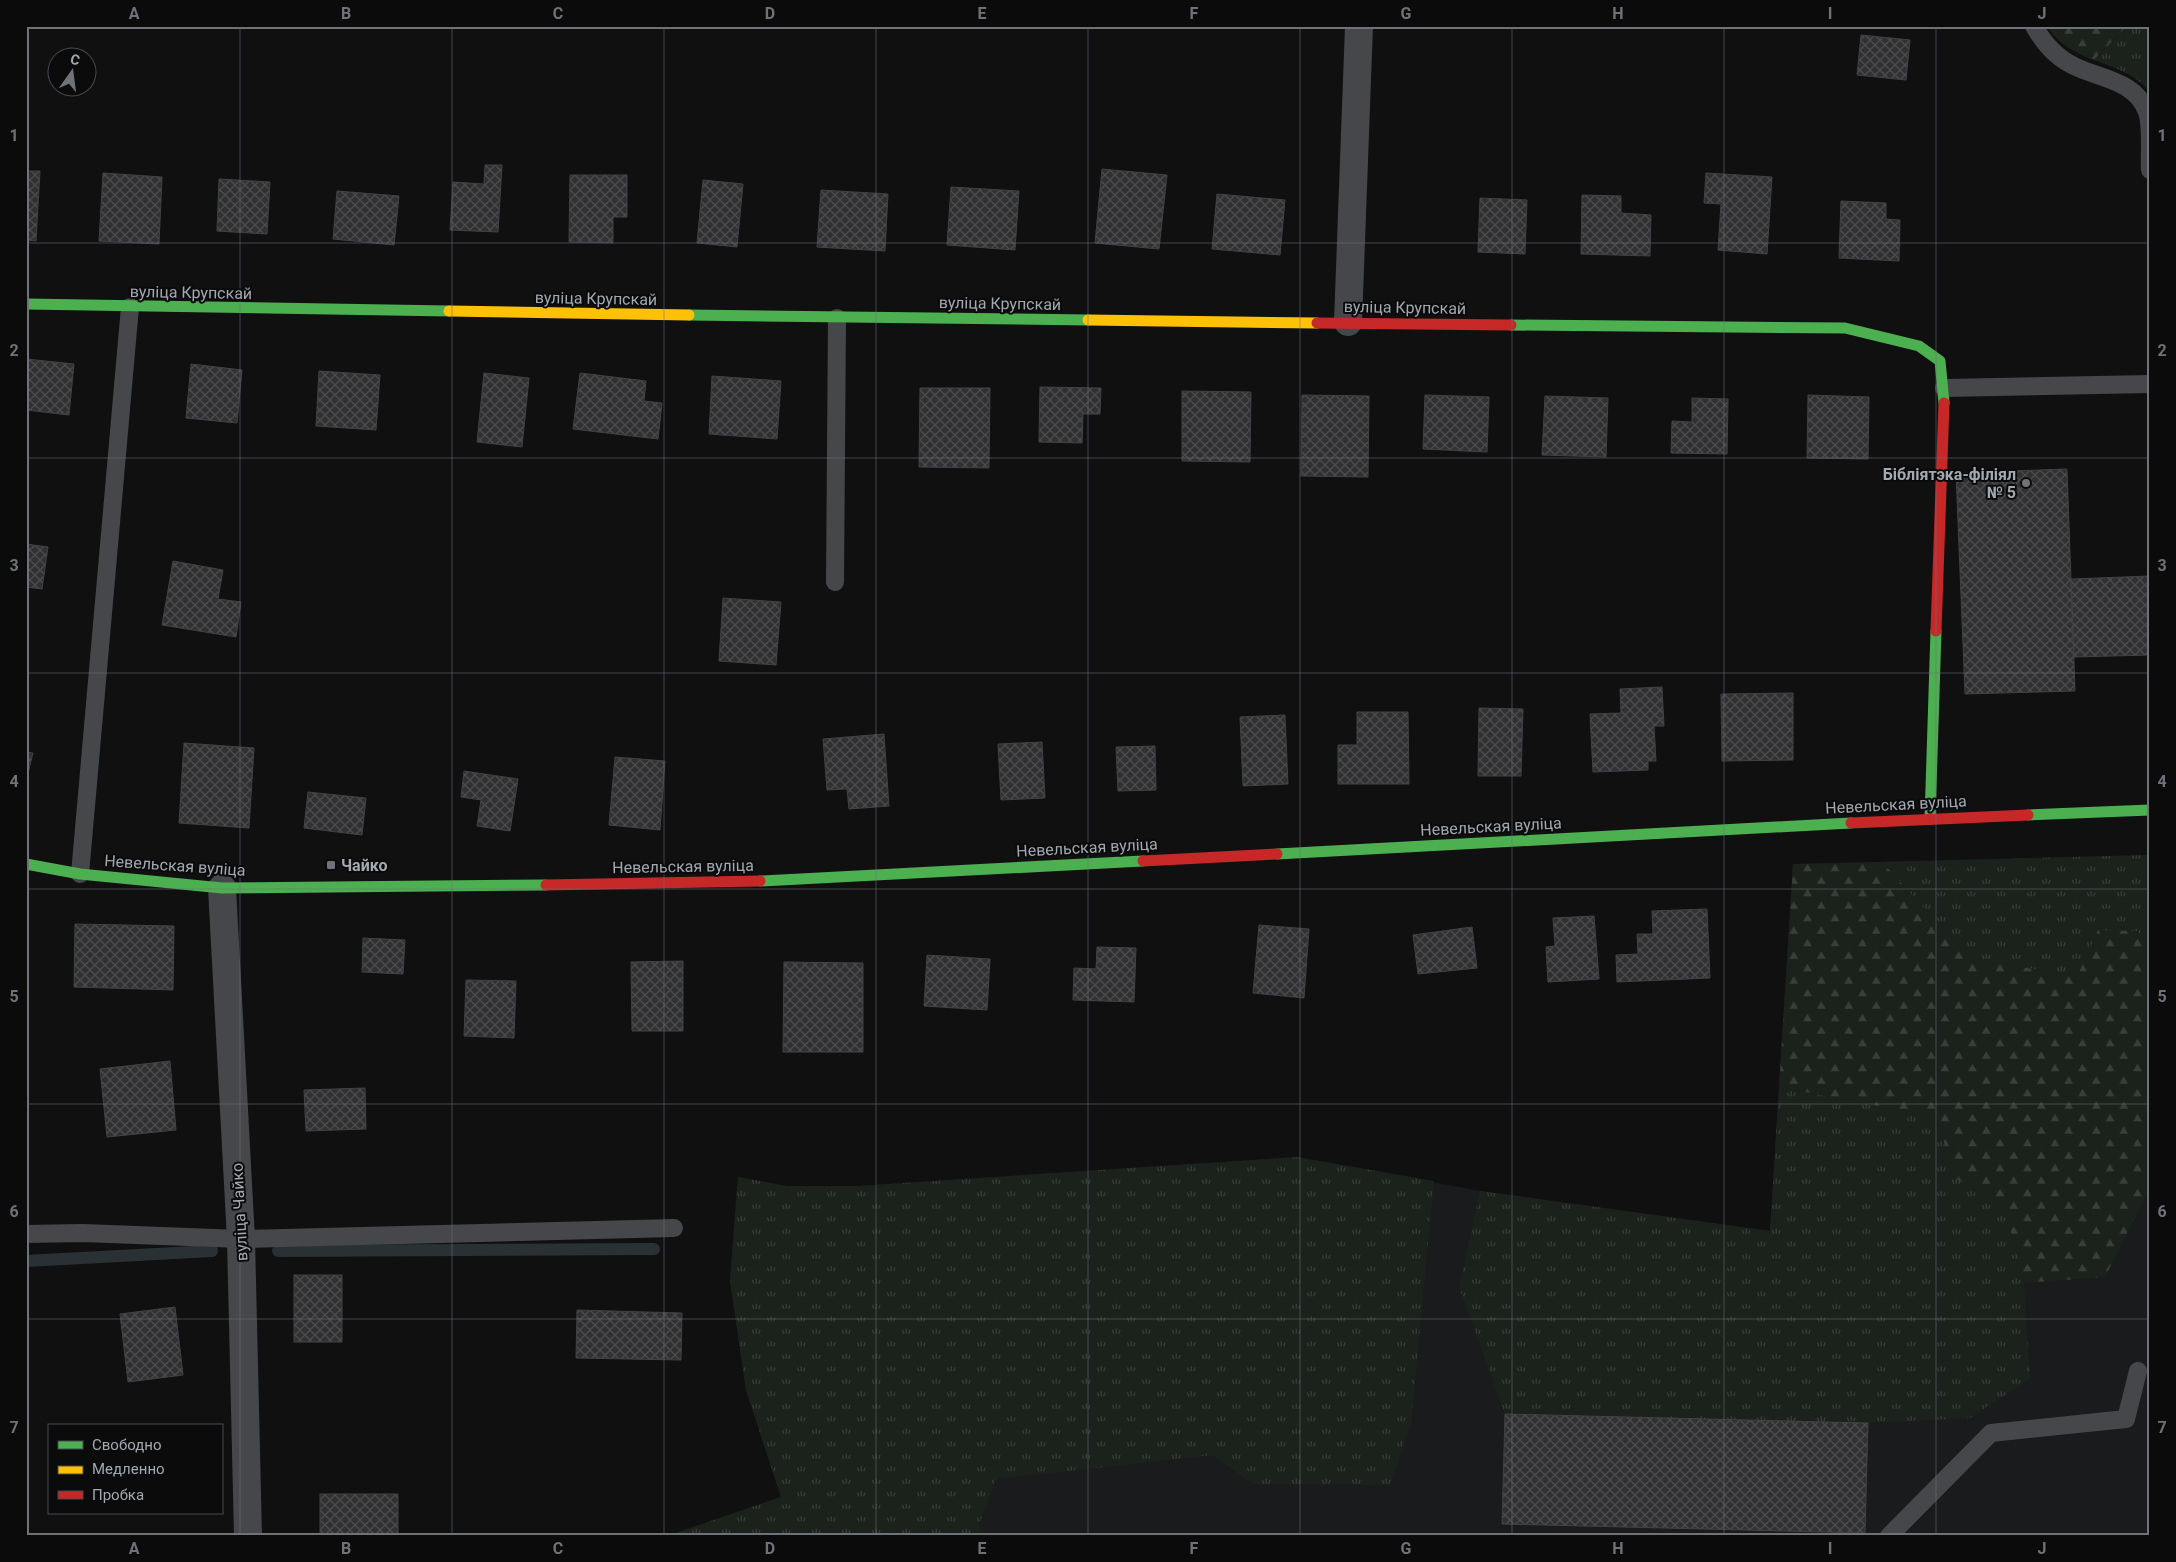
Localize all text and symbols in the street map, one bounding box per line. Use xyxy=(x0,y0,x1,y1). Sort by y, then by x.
text: A xyxy=(129,4,140,23)
text: B xyxy=(341,4,351,23)
text: C xyxy=(553,4,563,23)
text: D xyxy=(765,4,775,23)
text: E xyxy=(978,4,987,23)
text: F xyxy=(1190,4,1199,23)
text: G xyxy=(1401,4,1412,23)
text: H xyxy=(1612,4,1624,23)
text: I xyxy=(1828,4,1832,23)
text: J xyxy=(2038,4,2046,23)
north arrow xyxy=(48,48,98,98)
text: С xyxy=(69,51,82,68)
text: 1 xyxy=(9,126,19,145)
text: 1 xyxy=(2157,126,2167,145)
street label: вуліца Крупскай xyxy=(130,282,252,303)
street label: вуліца Крупскай xyxy=(535,288,657,309)
street label: вуліца Крупскай xyxy=(939,293,1061,314)
street label: вуліца Крупскай xyxy=(1344,297,1466,318)
text: 2 xyxy=(9,341,19,360)
text: 2 xyxy=(2157,341,2167,360)
place label: Бібліятэка-філіял № 5 xyxy=(1883,465,2016,502)
marker: Бібліятэка-філіял № 5 xyxy=(2020,477,2032,489)
text: 3 xyxy=(9,556,19,575)
text: 3 xyxy=(2157,556,2167,575)
text: 4 xyxy=(9,772,19,791)
text: 4 xyxy=(2157,772,2167,791)
street label: Невельская вуліца xyxy=(1825,791,1967,818)
street label: Невельская вуліца xyxy=(1420,813,1562,840)
street label: Невельская вуліца xyxy=(1016,834,1158,861)
street label: Невельская вуліца xyxy=(104,851,246,880)
place label: Чайко xyxy=(341,856,387,875)
street label: Невельская вуліца xyxy=(612,856,754,877)
marker: Чайко xyxy=(325,859,337,871)
text: 5 xyxy=(9,987,19,1006)
text: 5 xyxy=(2157,987,2167,1006)
street label: вуліца Чайко xyxy=(227,1162,252,1261)
text: 6 xyxy=(9,1202,19,1221)
text: 6 xyxy=(2157,1202,2167,1221)
text: 7 xyxy=(9,1418,19,1437)
text: 7 xyxy=(2157,1418,2167,1437)
legend xyxy=(48,1424,222,1514)
text: Свободно xyxy=(92,1436,161,1454)
text: Медленно xyxy=(92,1460,165,1478)
text: Пробка xyxy=(92,1486,144,1504)
text: A xyxy=(129,1539,140,1558)
text: B xyxy=(341,1539,351,1558)
text: C xyxy=(553,1539,563,1558)
text: D xyxy=(765,1539,775,1558)
text: E xyxy=(978,1539,987,1558)
text: F xyxy=(1190,1539,1199,1558)
text: G xyxy=(1401,1539,1412,1558)
text: H xyxy=(1612,1539,1624,1558)
text: I xyxy=(1828,1539,1832,1558)
text: J xyxy=(2038,1539,2046,1558)

